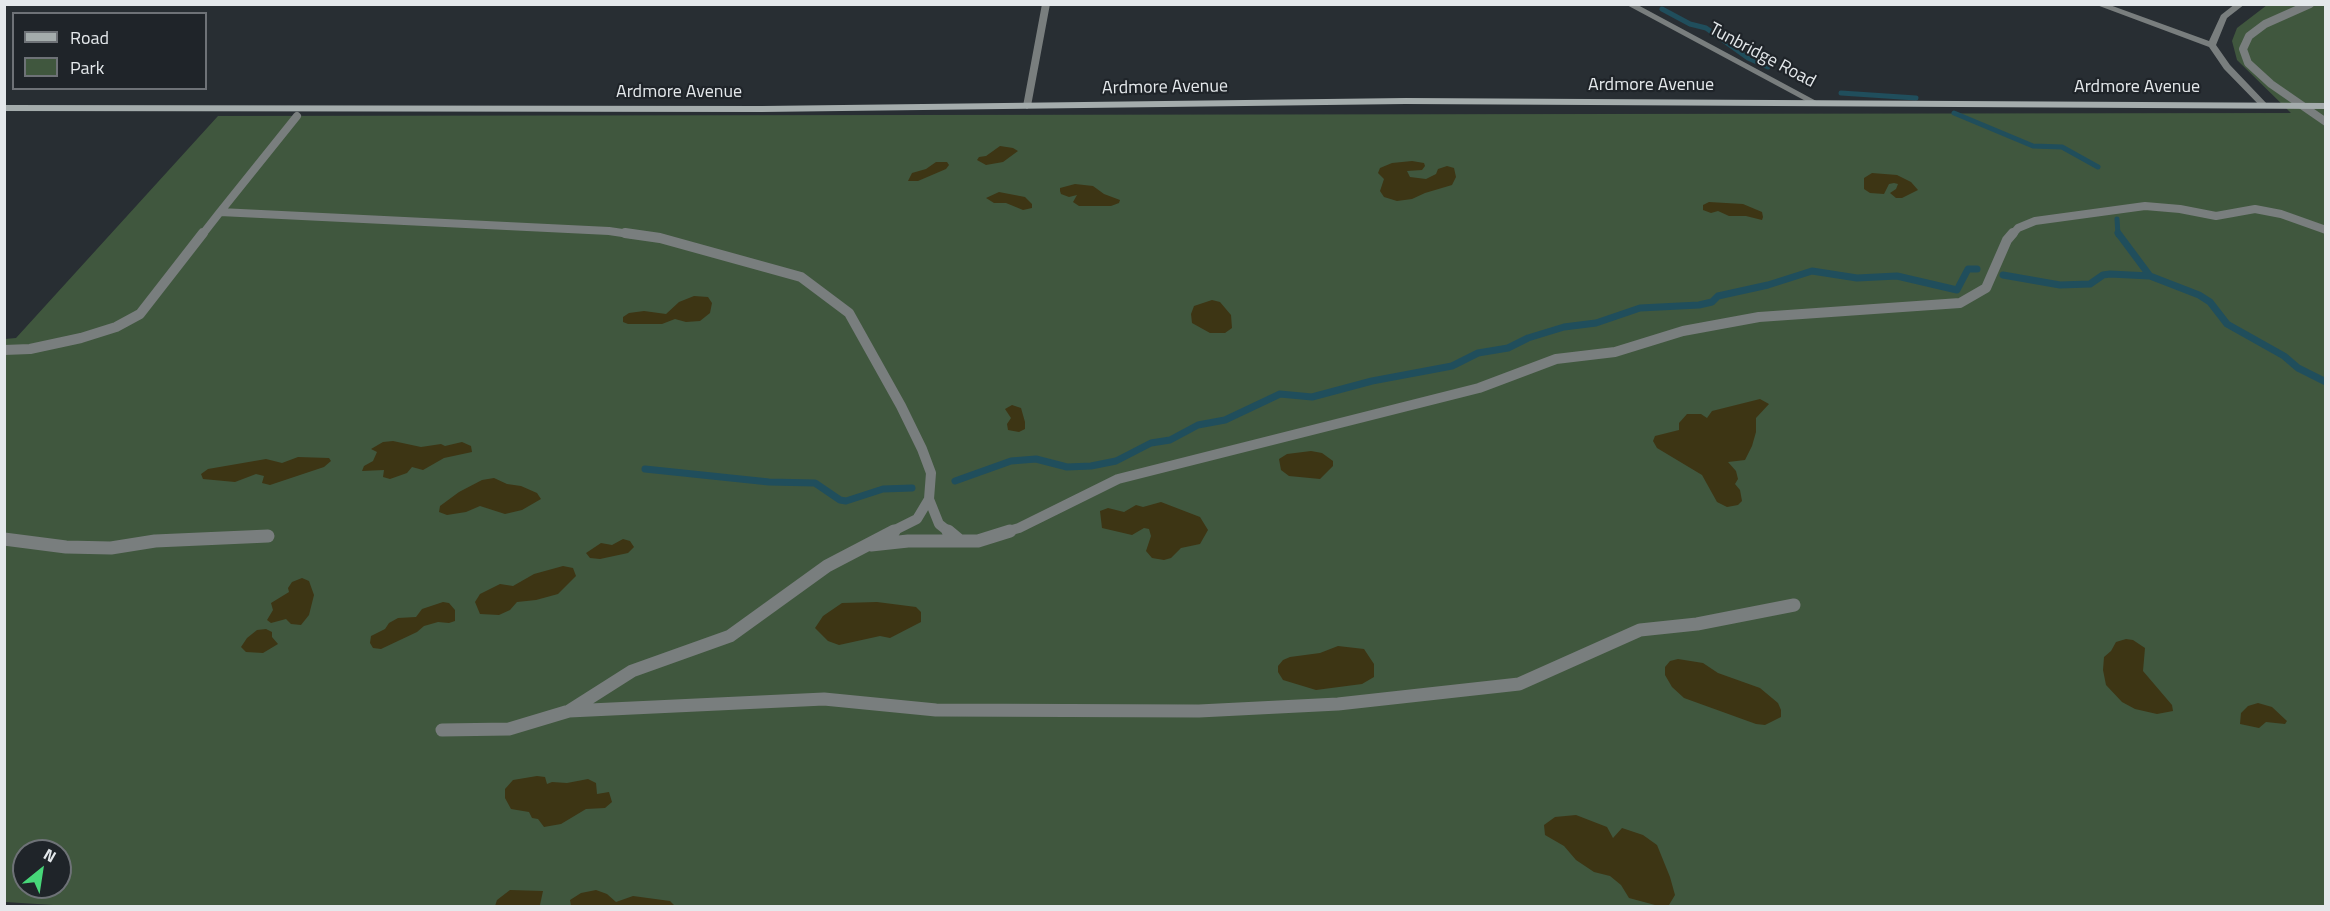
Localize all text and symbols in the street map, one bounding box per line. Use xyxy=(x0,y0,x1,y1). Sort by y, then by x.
legend xyxy=(12,12,207,90)
street label: Tunbridge Road xyxy=(1705,19,1819,93)
text: Road xyxy=(70,24,109,51)
text: Park xyxy=(70,54,104,81)
street label: Ardmore Avenue xyxy=(1588,75,1714,97)
street label: Ardmore Avenue xyxy=(1102,76,1228,100)
street label: Ardmore Avenue xyxy=(2074,77,2200,99)
street label: Ardmore Avenue xyxy=(616,82,742,104)
north arrow xyxy=(12,839,72,899)
text: N xyxy=(39,842,61,868)

